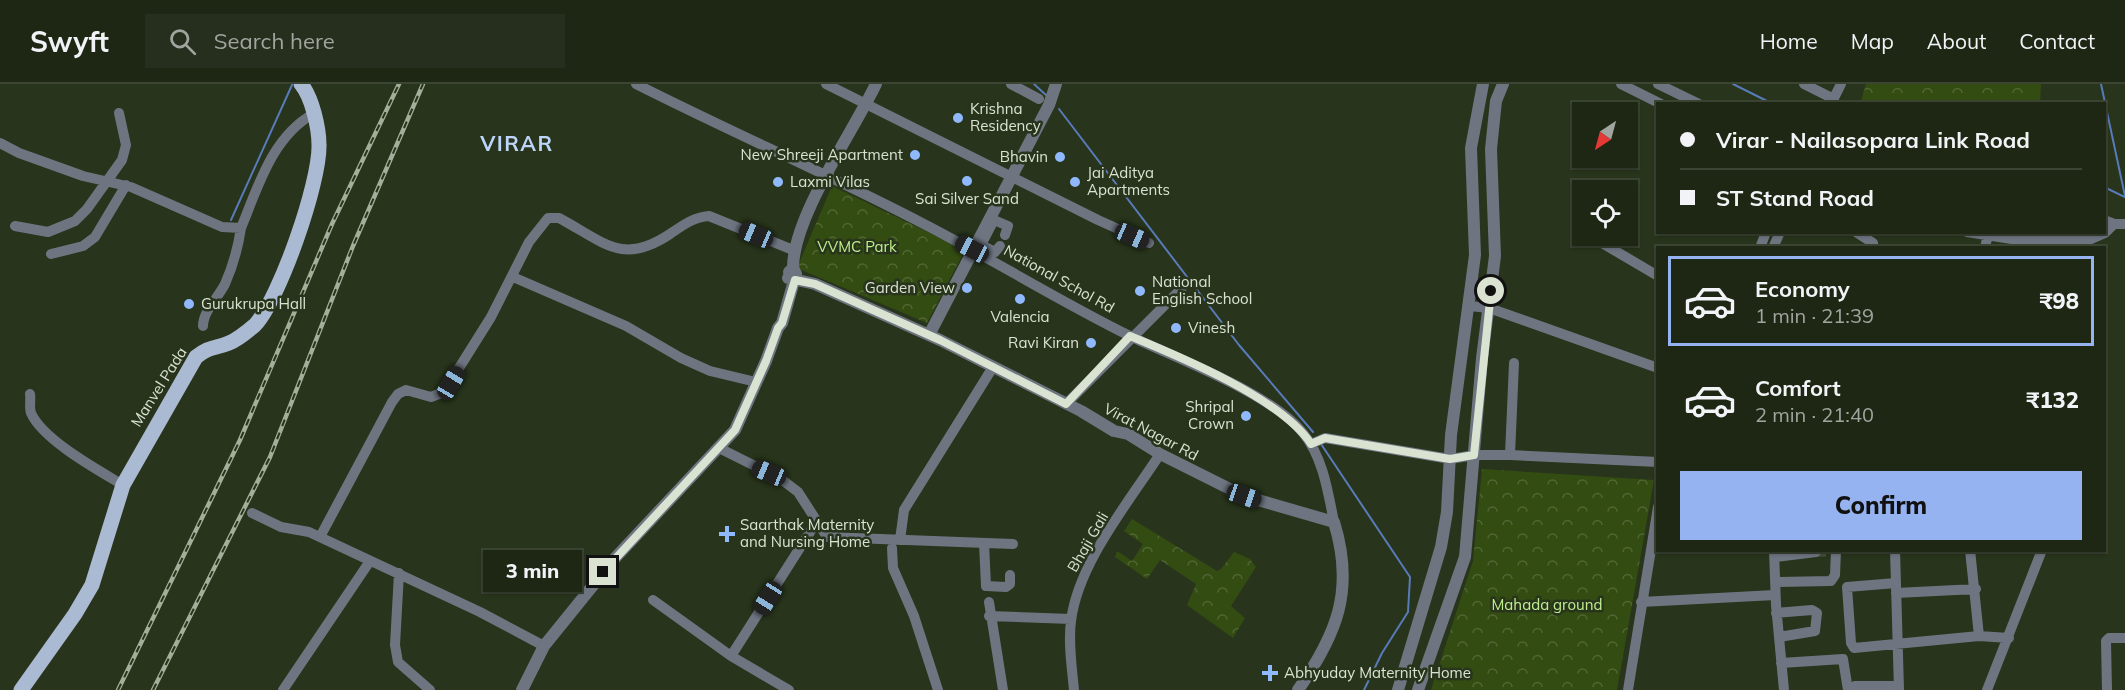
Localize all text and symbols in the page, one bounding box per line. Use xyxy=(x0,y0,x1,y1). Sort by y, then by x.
search box xyxy=(145,14,565,68)
text: Swyft xyxy=(30,24,109,59)
icon: search xyxy=(166,25,199,58)
text: Search here xyxy=(214,27,335,55)
text: Home xyxy=(1760,28,1818,54)
text: Map xyxy=(1851,28,1894,54)
text: About xyxy=(1927,28,1986,54)
text: Contact xyxy=(2019,28,2095,54)
place label: Krishna Residency xyxy=(970,99,1041,135)
north arrow xyxy=(1572,102,1638,168)
map controls xyxy=(1572,102,1638,246)
marker: Krishna Residency xyxy=(951,111,965,125)
text: Virar - Nailasopara Link Road xyxy=(1716,126,2030,154)
district label: VIRAR xyxy=(479,130,554,156)
place label: New Shreeji Apartment xyxy=(740,145,903,164)
place label: Bhavin xyxy=(1000,147,1048,166)
marker: New Shreeji Apartment xyxy=(908,148,922,162)
marker: Bhavin xyxy=(1053,150,1067,164)
place label: Jai Aditya Apartments xyxy=(1087,163,1170,199)
place label: Laxmi Vilas xyxy=(790,172,870,191)
marker: Sai Silver Sand xyxy=(960,174,974,188)
marker: Laxmi Vilas xyxy=(771,175,785,189)
marker: Jai Aditya Apartments xyxy=(1068,175,1082,189)
button: locate xyxy=(1572,180,1638,246)
text: ST Stand Road xyxy=(1716,184,1874,212)
place label: Sai Silver Sand xyxy=(915,189,1019,208)
car xyxy=(736,220,776,250)
car xyxy=(1112,220,1152,252)
car xyxy=(952,233,992,265)
park label: VVMC Park xyxy=(817,237,897,256)
street label: National Schol Rd xyxy=(1001,240,1118,317)
place label: National English School xyxy=(1152,272,1252,308)
icon: car xyxy=(1683,274,1737,328)
text: Economy xyxy=(1755,275,1850,303)
route start xyxy=(1477,277,1504,304)
place label: Garden View xyxy=(865,278,955,297)
marker: Garden View xyxy=(960,281,974,295)
marker: National English School xyxy=(1133,284,1147,298)
text: ₹98 xyxy=(2039,287,2079,315)
marker: Valencia xyxy=(1013,292,1027,306)
place label: Gurukrupa Hall xyxy=(201,294,306,313)
marker: Gurukrupa Hall xyxy=(182,297,196,311)
text: 1 min · 21:39 xyxy=(1755,303,1874,328)
place label: Valencia xyxy=(990,307,1050,326)
place label: Vinesh xyxy=(1188,318,1235,337)
marker: Vinesh xyxy=(1169,321,1183,335)
place label: Ravi Kiran xyxy=(1008,333,1079,352)
marker: Ravi Kiran xyxy=(1084,336,1098,350)
street label: Manvel Pada xyxy=(127,343,191,430)
car xyxy=(434,363,468,403)
icon: car xyxy=(1683,373,1737,427)
text: Comfort xyxy=(1755,374,1841,402)
text: ₹132 xyxy=(2026,386,2079,414)
place label: Shripal Crown xyxy=(1185,397,1234,433)
street label: Virat Nagar Rd xyxy=(1101,399,1202,464)
text: 2 min · 21:40 xyxy=(1755,402,1874,427)
marker: Shripal Crown xyxy=(1239,409,1253,423)
car xyxy=(749,458,789,488)
button: Confirm xyxy=(1680,471,2082,540)
car xyxy=(1224,482,1264,510)
street label: Bhaji Gali xyxy=(1063,508,1112,575)
place label: Saarthak Maternity and Nursing Home xyxy=(740,515,874,551)
marker: Saarthak Maternity and Nursing Home xyxy=(718,525,736,543)
callout: 3 min xyxy=(483,551,582,593)
text: 3 min xyxy=(506,558,559,583)
route end xyxy=(589,558,616,585)
car xyxy=(751,578,785,618)
park label: Mahada ground xyxy=(1492,595,1602,614)
place label: Abhyuday Maternity Home xyxy=(1284,663,1471,682)
marker: Abhyuday Maternity Home xyxy=(1261,664,1279,682)

